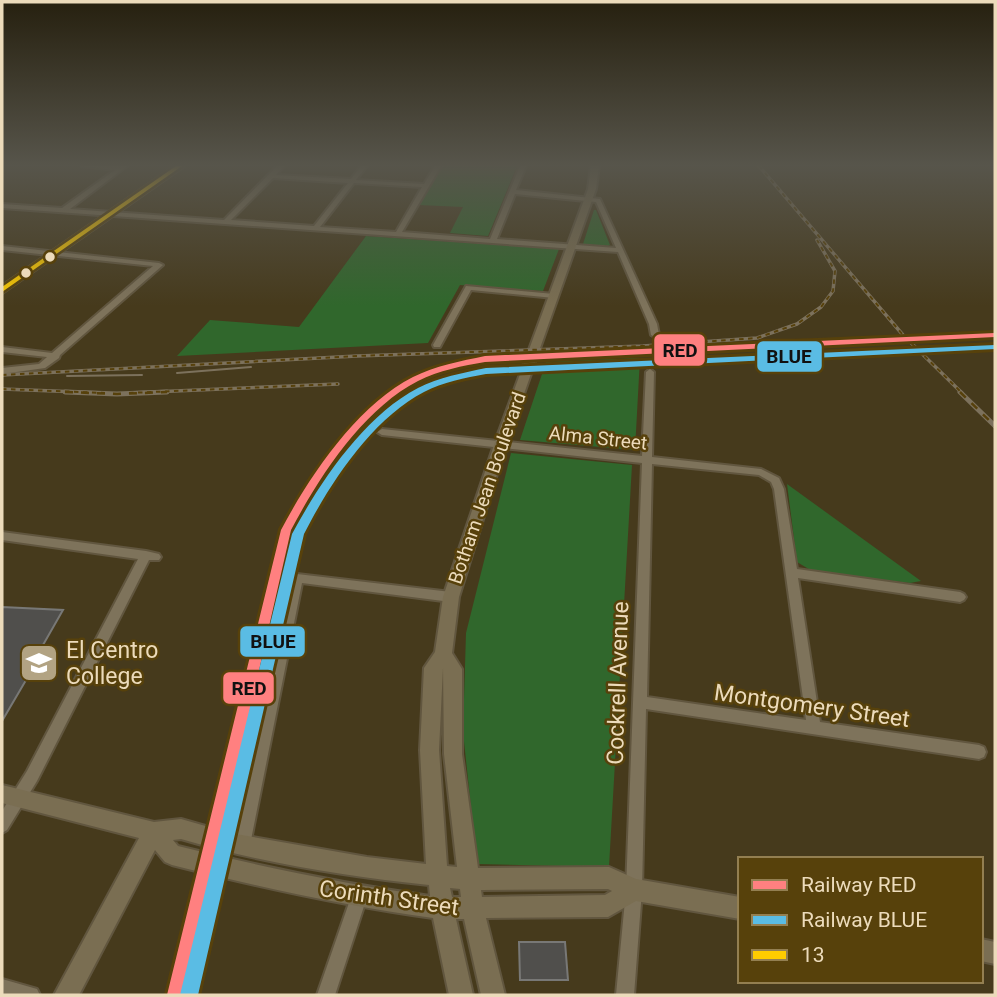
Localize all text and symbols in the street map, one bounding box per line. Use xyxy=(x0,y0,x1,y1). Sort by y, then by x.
unlabelled marker xyxy=(43,250,57,264)
unlabelled marker xyxy=(19,266,33,280)
line badge: RED xyxy=(653,333,706,367)
text: RED xyxy=(662,339,698,362)
line badge: BLUE xyxy=(756,340,823,373)
text: BLUE xyxy=(766,345,812,368)
street label: Botham Jean Boulevard xyxy=(443,389,531,587)
street label: Alma Street xyxy=(548,421,648,455)
street label: Cockrell Avenue xyxy=(602,601,634,765)
line badge: BLUE xyxy=(239,625,306,658)
text: BLUE xyxy=(250,630,296,653)
place label: El Centro College xyxy=(66,637,158,690)
school or university icon: El Centro College xyxy=(18,642,60,684)
line badge: RED xyxy=(222,671,275,705)
text: RED xyxy=(231,677,267,700)
street label: Montgomery Street xyxy=(713,679,911,733)
legend xyxy=(738,857,983,983)
text: Railway RED xyxy=(801,873,916,897)
street label: Corinth Street xyxy=(317,875,461,921)
text: Railway BLUE xyxy=(801,908,927,932)
text: 13 xyxy=(801,943,825,967)

